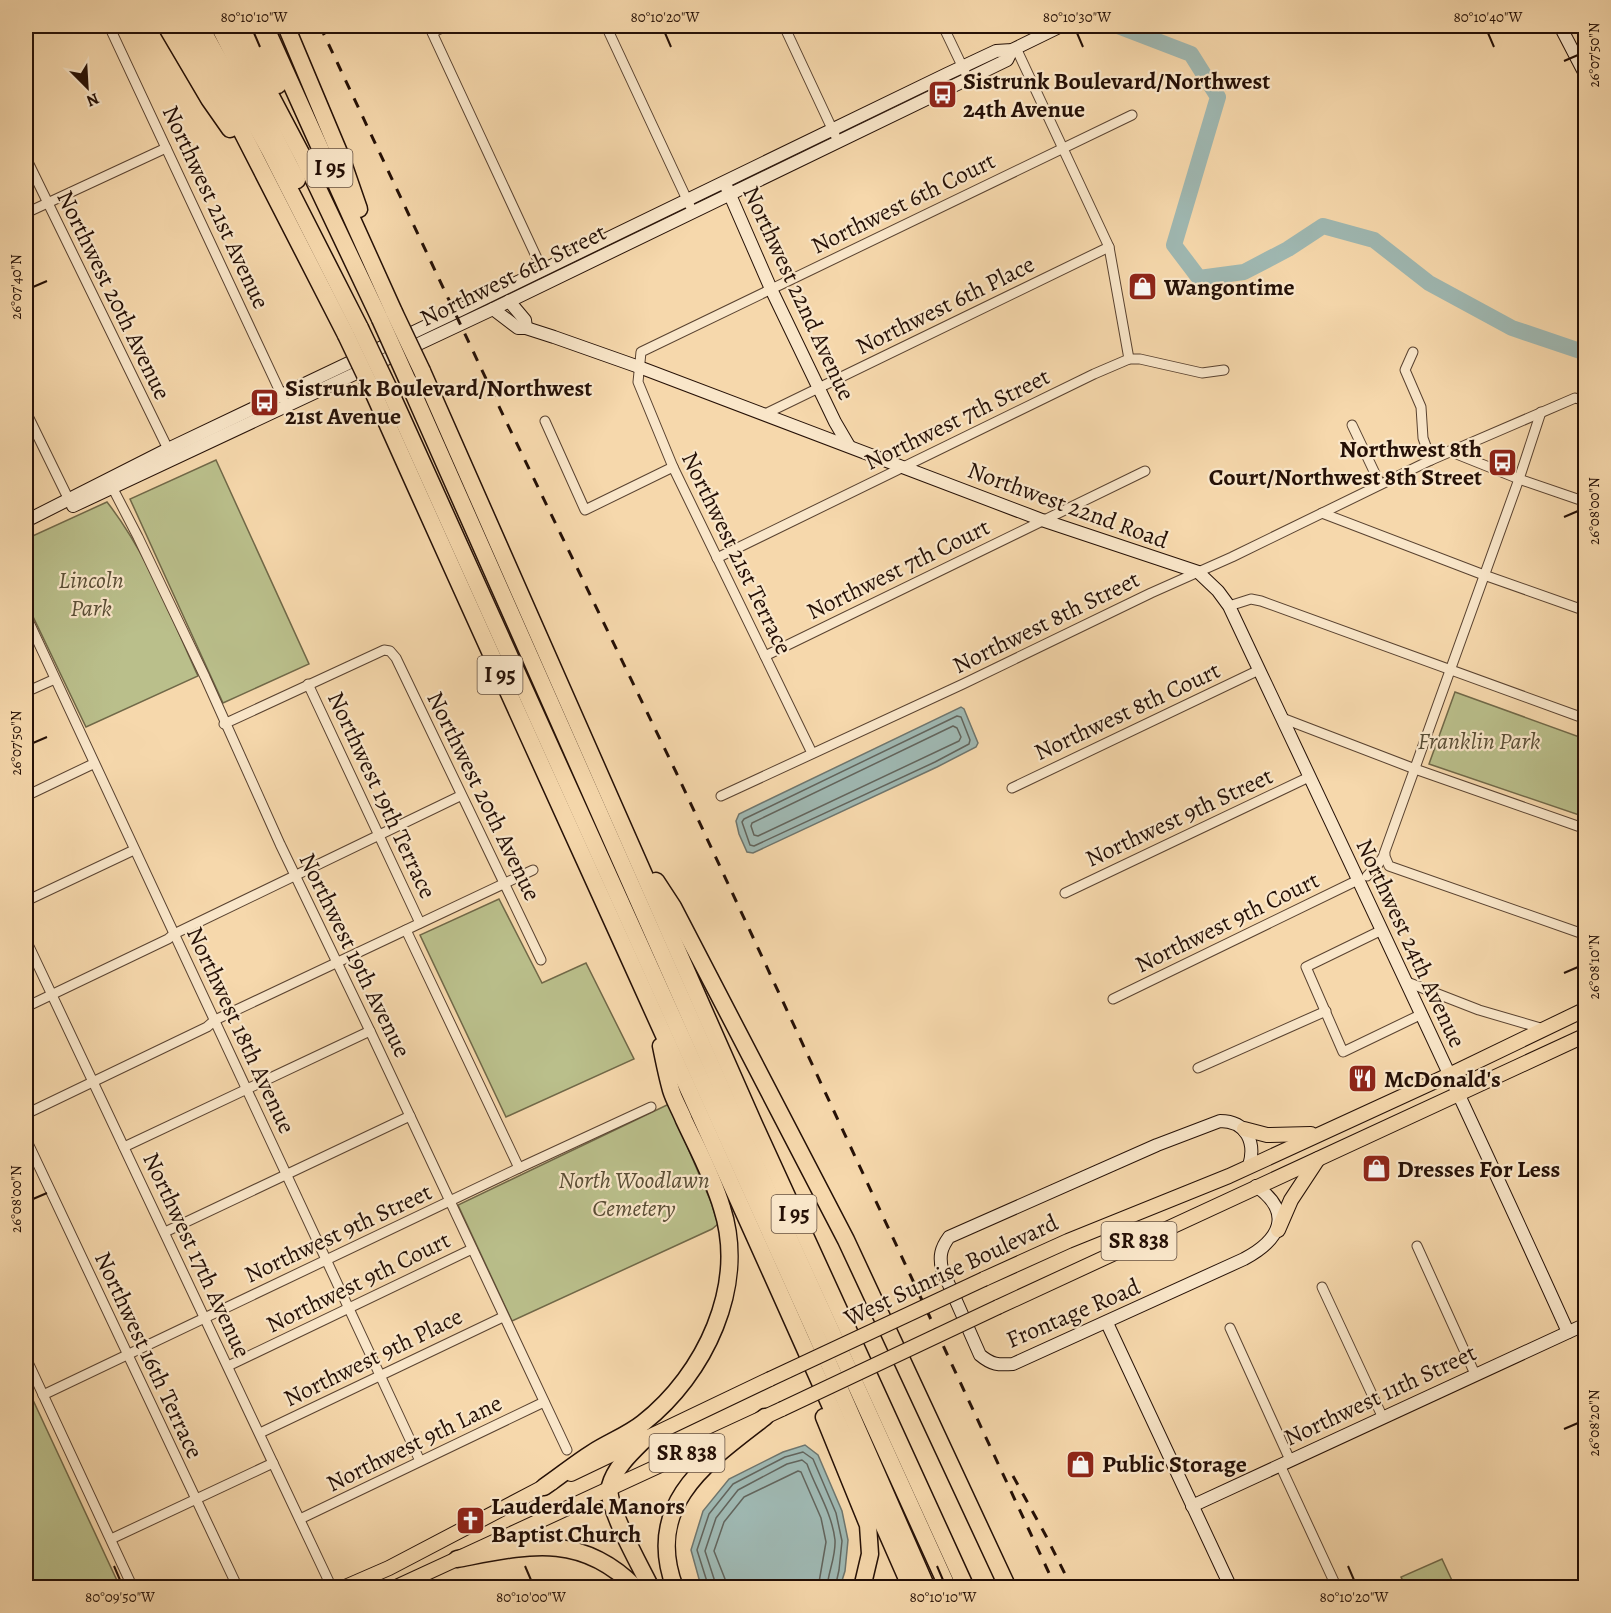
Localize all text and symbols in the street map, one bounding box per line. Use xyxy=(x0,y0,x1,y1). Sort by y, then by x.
text: 80°10'10"W xyxy=(220,7,288,27)
text: 80°10'20"W xyxy=(630,7,700,27)
text: 80°10'30"W xyxy=(1043,7,1111,27)
text: 80°10'40"W xyxy=(1454,7,1522,27)
text: 26°07'50"N xyxy=(1584,22,1604,88)
north arrow xyxy=(57,57,117,117)
place label: Sistrunk Boulevard/Northwest 24th Avenue xyxy=(963,65,1270,125)
bus stop icon: Sistrunk Boulevard/Northwest 24th Avenue xyxy=(926,79,958,111)
text: N xyxy=(83,87,102,112)
street label: Northwest 21st Avenue xyxy=(155,100,277,314)
street label: Northwest 6th Court xyxy=(806,145,1000,261)
road number: I 95 xyxy=(308,149,352,187)
street label: Northwest 22nd Avenue xyxy=(735,181,863,405)
street label: Northwest 20th Avenue xyxy=(49,185,179,405)
street label: Northwest 6th Street xyxy=(415,216,611,334)
street label: Northwest 6th Place xyxy=(850,248,1040,362)
text: 26°07'40"N xyxy=(6,254,26,320)
shop icon: Wangontime xyxy=(1127,271,1159,303)
place label: Wangontime xyxy=(1163,271,1295,303)
street label: Northwest 7th Street xyxy=(859,360,1055,478)
place label: Sistrunk Boulevard/Northwest 21st Avenue xyxy=(285,372,592,432)
bus stop icon: Sistrunk Boulevard/Northwest 21st Avenue xyxy=(248,386,280,418)
place label: Northwest 8th Court/Northwest 8th Street xyxy=(1209,433,1482,493)
street label: Northwest 21st Terrace xyxy=(674,446,800,660)
bus stop icon: Northwest 8th Court/Northwest 8th Street xyxy=(1487,447,1519,479)
street label: Northwest 22nd Road xyxy=(963,454,1173,556)
text: 26°08'00"N xyxy=(1584,477,1604,545)
street label: Northwest 7th Court xyxy=(801,511,995,627)
street label: Northwest 8th Street xyxy=(947,563,1145,681)
park label: Lincoln Park xyxy=(58,564,124,624)
street label: Northwest 8th Court xyxy=(1029,654,1225,768)
road number: I 95 xyxy=(478,656,522,694)
street label: Northwest 19th Terrace xyxy=(320,686,444,904)
street label: Northwest 20th Avenue xyxy=(419,686,549,906)
text: 26°07'50"N xyxy=(6,710,26,776)
park label: Franklin Park xyxy=(1418,725,1541,757)
street label: Northwest 9th Street xyxy=(1080,760,1278,874)
street label: Northwest 24th Avenue xyxy=(1349,833,1473,1053)
street label: Northwest 19th Avenue xyxy=(292,847,418,1063)
street label: Northwest 9th Court xyxy=(1130,864,1324,980)
street label: Northwest 18th Avenue xyxy=(179,921,303,1139)
text: 26°08'10"N xyxy=(1584,934,1604,999)
restaurant icon: McDonald's xyxy=(1347,1063,1379,1095)
place label: McDonald's xyxy=(1384,1063,1501,1095)
street label: Northwest 17th Avenue xyxy=(135,1147,259,1363)
shop icon: Dresses For Less xyxy=(1360,1153,1392,1185)
place label: Dresses For Less xyxy=(1397,1153,1560,1185)
park label: North Woodlawn Cemetery xyxy=(558,1164,710,1224)
text: 26°08'00"N xyxy=(6,1165,26,1233)
street label: Northwest 9th Street xyxy=(239,1176,437,1290)
road number: I 95 xyxy=(772,1195,816,1233)
street label: West Sunrise Boulevard xyxy=(838,1206,1063,1334)
road number: SR 838 xyxy=(1102,1222,1176,1260)
street label: Northwest 9th Court xyxy=(261,1224,455,1340)
street label: Northwest 16th Terrace xyxy=(87,1246,211,1464)
street label: Frontage Road xyxy=(1001,1270,1145,1356)
street label: Northwest 9th Place xyxy=(278,1300,468,1414)
street label: Northwest 11th Street xyxy=(1279,1336,1481,1454)
street label: Northwest 9th Lane xyxy=(321,1387,507,1499)
text: 26°08'20"N xyxy=(1584,1389,1604,1456)
road number: SR 838 xyxy=(650,1434,724,1472)
shop icon: Public Storage xyxy=(1065,1448,1097,1480)
place label: Public Storage xyxy=(1102,1448,1247,1480)
place label: Lauderdale Manors Baptist Church xyxy=(491,1490,685,1550)
church icon: Lauderdale Manors Baptist Church xyxy=(454,1504,486,1536)
text: 80°09'50"W xyxy=(85,1587,155,1607)
text: 80°10'00"W xyxy=(496,1587,566,1607)
text: 80°10'10"W xyxy=(909,1587,977,1607)
text: 80°10'20"W xyxy=(1319,1587,1389,1607)

